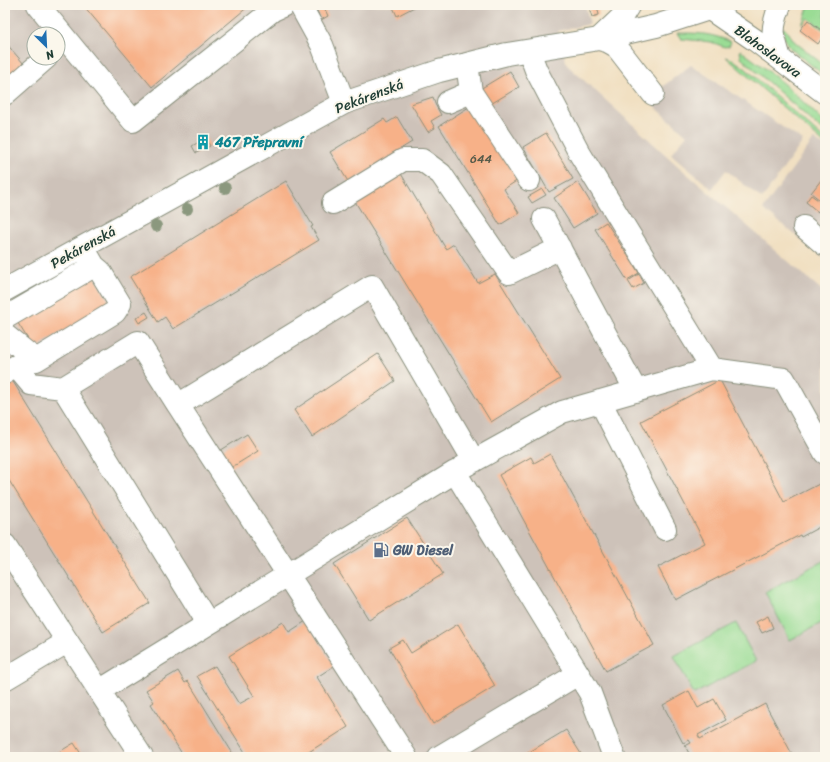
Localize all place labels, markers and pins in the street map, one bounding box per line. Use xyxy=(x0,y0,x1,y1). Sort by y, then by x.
place label: 467 Přepravní xyxy=(214,130,305,155)
building icon: 467 Přepravní xyxy=(194,133,212,151)
place label: GW Diesel xyxy=(392,538,454,563)
fuel station icon: GW Diesel xyxy=(372,541,390,559)

